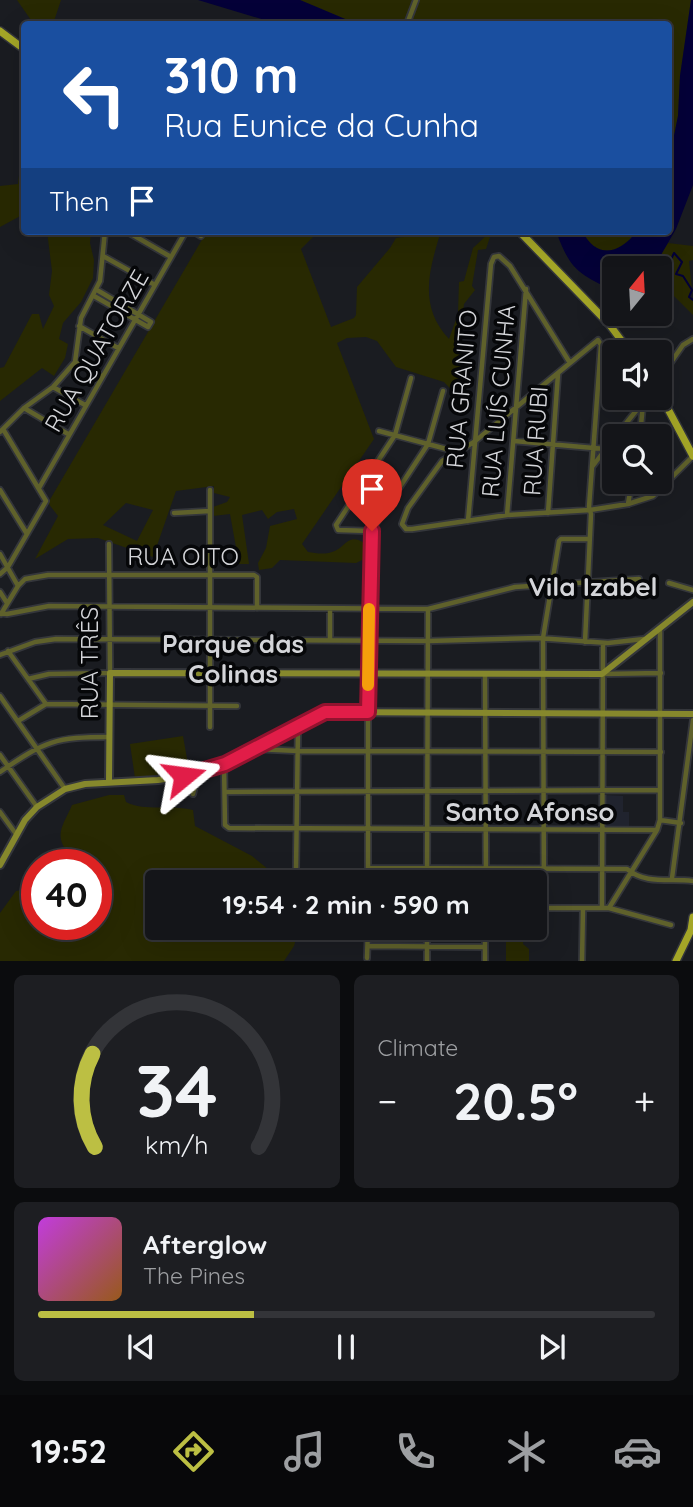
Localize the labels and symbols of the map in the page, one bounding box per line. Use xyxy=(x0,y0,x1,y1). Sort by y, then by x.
north arrow xyxy=(602,256,672,326)
street label: RUA QUATORZE xyxy=(38,264,155,437)
street label: RUA LUÍS CUNHA xyxy=(475,303,521,499)
street label: RUA GRANITO xyxy=(439,308,483,469)
street label: RUA RUBI xyxy=(516,385,554,497)
pin xyxy=(342,459,402,531)
street label: RUA OITO xyxy=(127,541,239,571)
district label: Vila Izabel xyxy=(528,570,658,603)
street label: RUA TRÊS xyxy=(74,607,104,719)
district label: Parque das Colinas xyxy=(162,627,304,690)
position arrow xyxy=(147,739,221,813)
district label: Santo Afonso xyxy=(445,795,615,828)
speed limit sign: 40 xyxy=(21,849,112,940)

